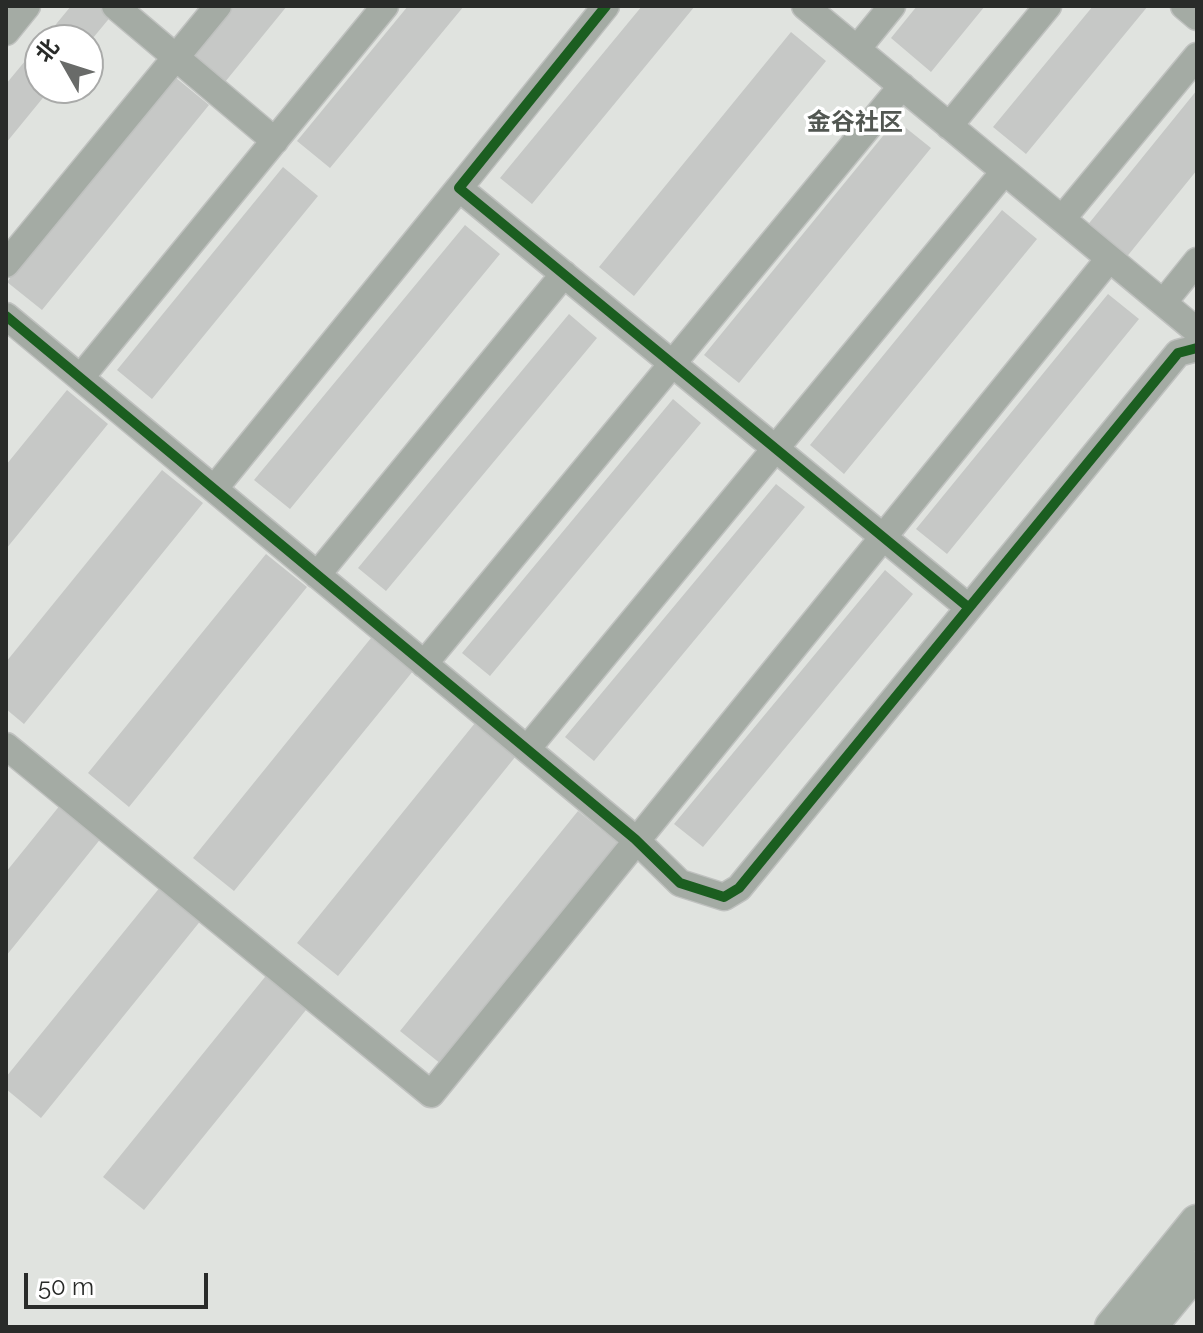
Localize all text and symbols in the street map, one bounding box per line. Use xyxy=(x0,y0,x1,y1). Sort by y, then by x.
north arrow xyxy=(24,24,104,104)
text: 北 xyxy=(30,33,64,67)
district label: 金谷社区 xyxy=(807,109,903,137)
scale bar xyxy=(28,1257,212,1307)
text: 50 m xyxy=(38,1272,94,1301)

